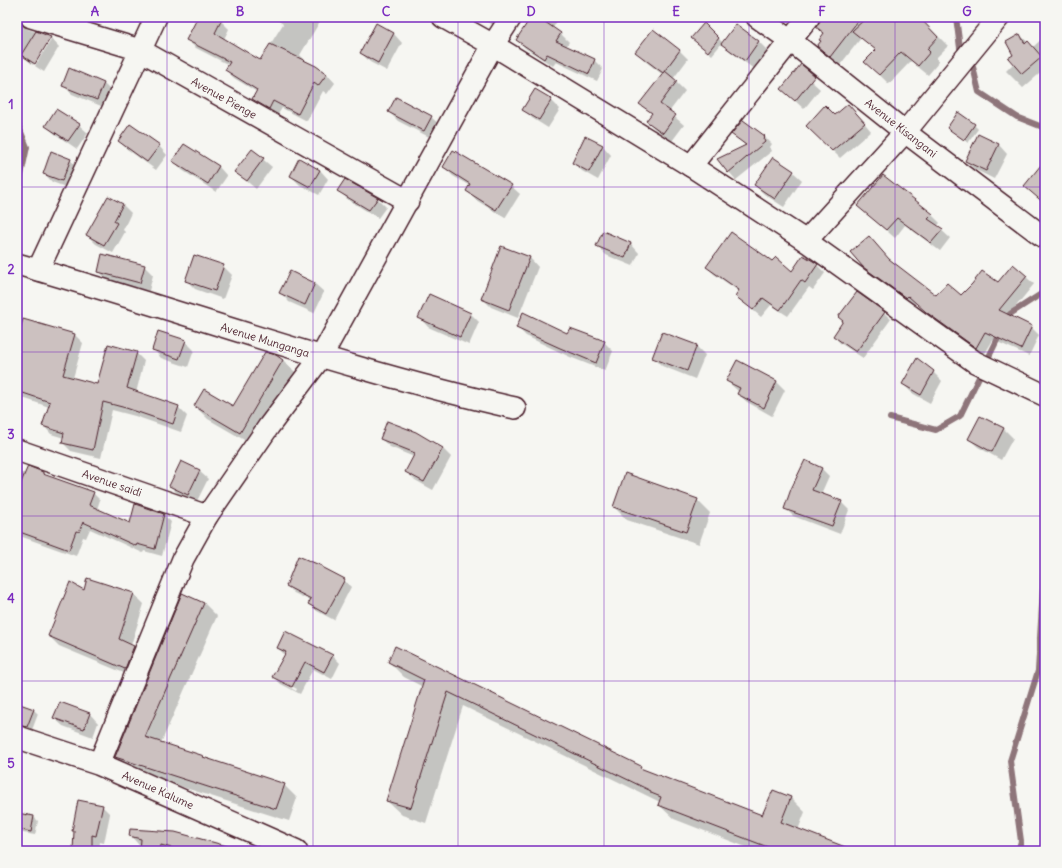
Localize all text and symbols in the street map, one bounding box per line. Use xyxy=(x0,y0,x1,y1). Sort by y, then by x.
text: A xyxy=(91,3,100,20)
text: B xyxy=(236,3,245,20)
text: C xyxy=(382,3,391,20)
text: D xyxy=(526,3,536,20)
text: E xyxy=(672,3,680,20)
text: F xyxy=(818,3,826,20)
text: G xyxy=(962,3,972,20)
street label: Avenue Pienge xyxy=(189,74,259,122)
street label: Avenue Kisangani xyxy=(862,95,940,161)
text: 1 xyxy=(8,96,14,113)
text: 2 xyxy=(7,261,15,278)
street label: Avenue Munganga xyxy=(219,320,311,360)
text: 3 xyxy=(7,426,15,443)
street label: Avenue saidi xyxy=(80,466,144,500)
text: 4 xyxy=(7,590,15,607)
text: 5 xyxy=(7,755,15,772)
street label: Avenue Kalume xyxy=(120,768,196,812)

